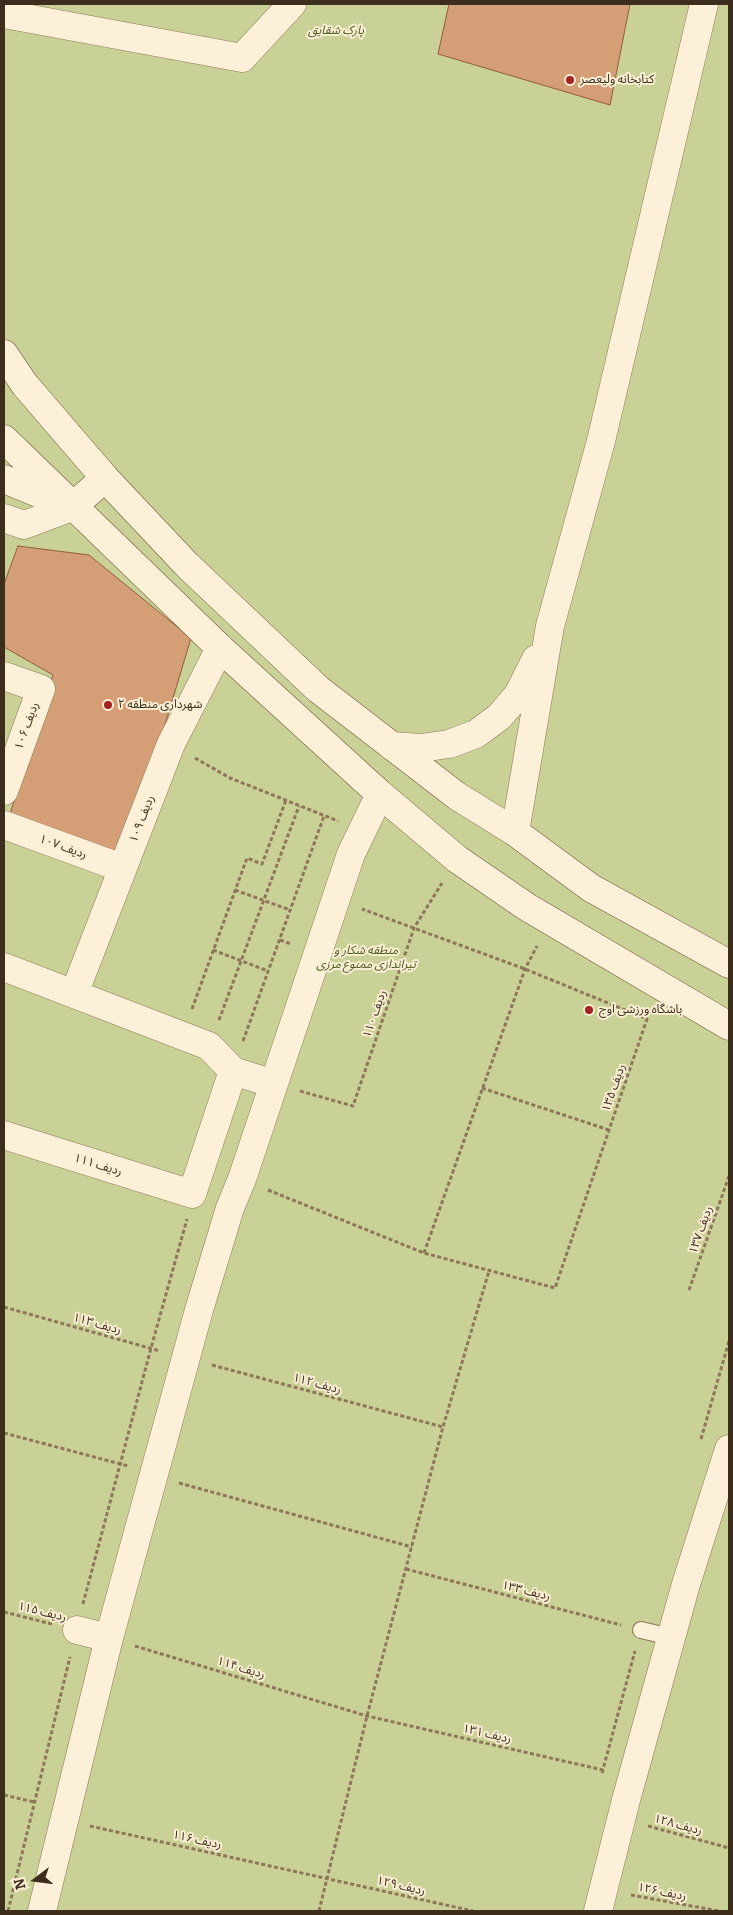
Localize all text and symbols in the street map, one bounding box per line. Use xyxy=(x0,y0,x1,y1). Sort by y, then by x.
park label: پارک شقایق xyxy=(308,24,364,38)
place label: کتابخانه ولیعصر xyxy=(580,73,654,87)
marker: کتابخانه ولیعصر xyxy=(564,74,576,86)
place label: شهرداری منطقه ۲ xyxy=(118,698,202,712)
marker: شهرداری منطقه ۲ xyxy=(102,699,114,711)
street label: ردیف ۱۰۶ xyxy=(12,700,42,752)
street label: ردیف ۱۰۹ xyxy=(126,793,158,845)
street label: ردیف ۱۰۷ xyxy=(37,832,89,862)
park label: منطقه شکار و تیراندازی ممنوع مرزی xyxy=(316,944,416,972)
street label: ردیف ۱۱۰ xyxy=(360,988,390,1040)
place label: باشگاه ورزشی اوج xyxy=(599,1003,682,1017)
marker: باشگاه ورزشی اوج xyxy=(583,1004,595,1016)
street label: ردیف ۱۳۵ xyxy=(599,1062,629,1114)
street label: ردیف ۱۱۱ xyxy=(72,1151,124,1179)
street label: ردیف ۱۳۷ xyxy=(686,1204,716,1256)
street label: ردیف ۱۱۳ xyxy=(71,1310,123,1338)
street label: ردیف ۱۱۲ xyxy=(291,1371,343,1397)
street label: ردیف ۱۳۳ xyxy=(500,1578,552,1604)
street label: ردیف ۱۱۵ xyxy=(16,1599,68,1625)
street label: ردیف ۱۱۴ xyxy=(215,1654,267,1682)
street label: ردیف ۱۳۱ xyxy=(461,1721,513,1747)
street label: ردیف ۱۲۸ xyxy=(652,1812,704,1838)
street label: ردیف ۱۱۶ xyxy=(171,1828,223,1852)
north arrow xyxy=(10,1855,60,1905)
street label: ردیف ۱۲۹ xyxy=(375,1873,427,1899)
text: N xyxy=(10,1877,30,1891)
street label: ردیف ۱۲۶ xyxy=(636,1880,688,1904)

